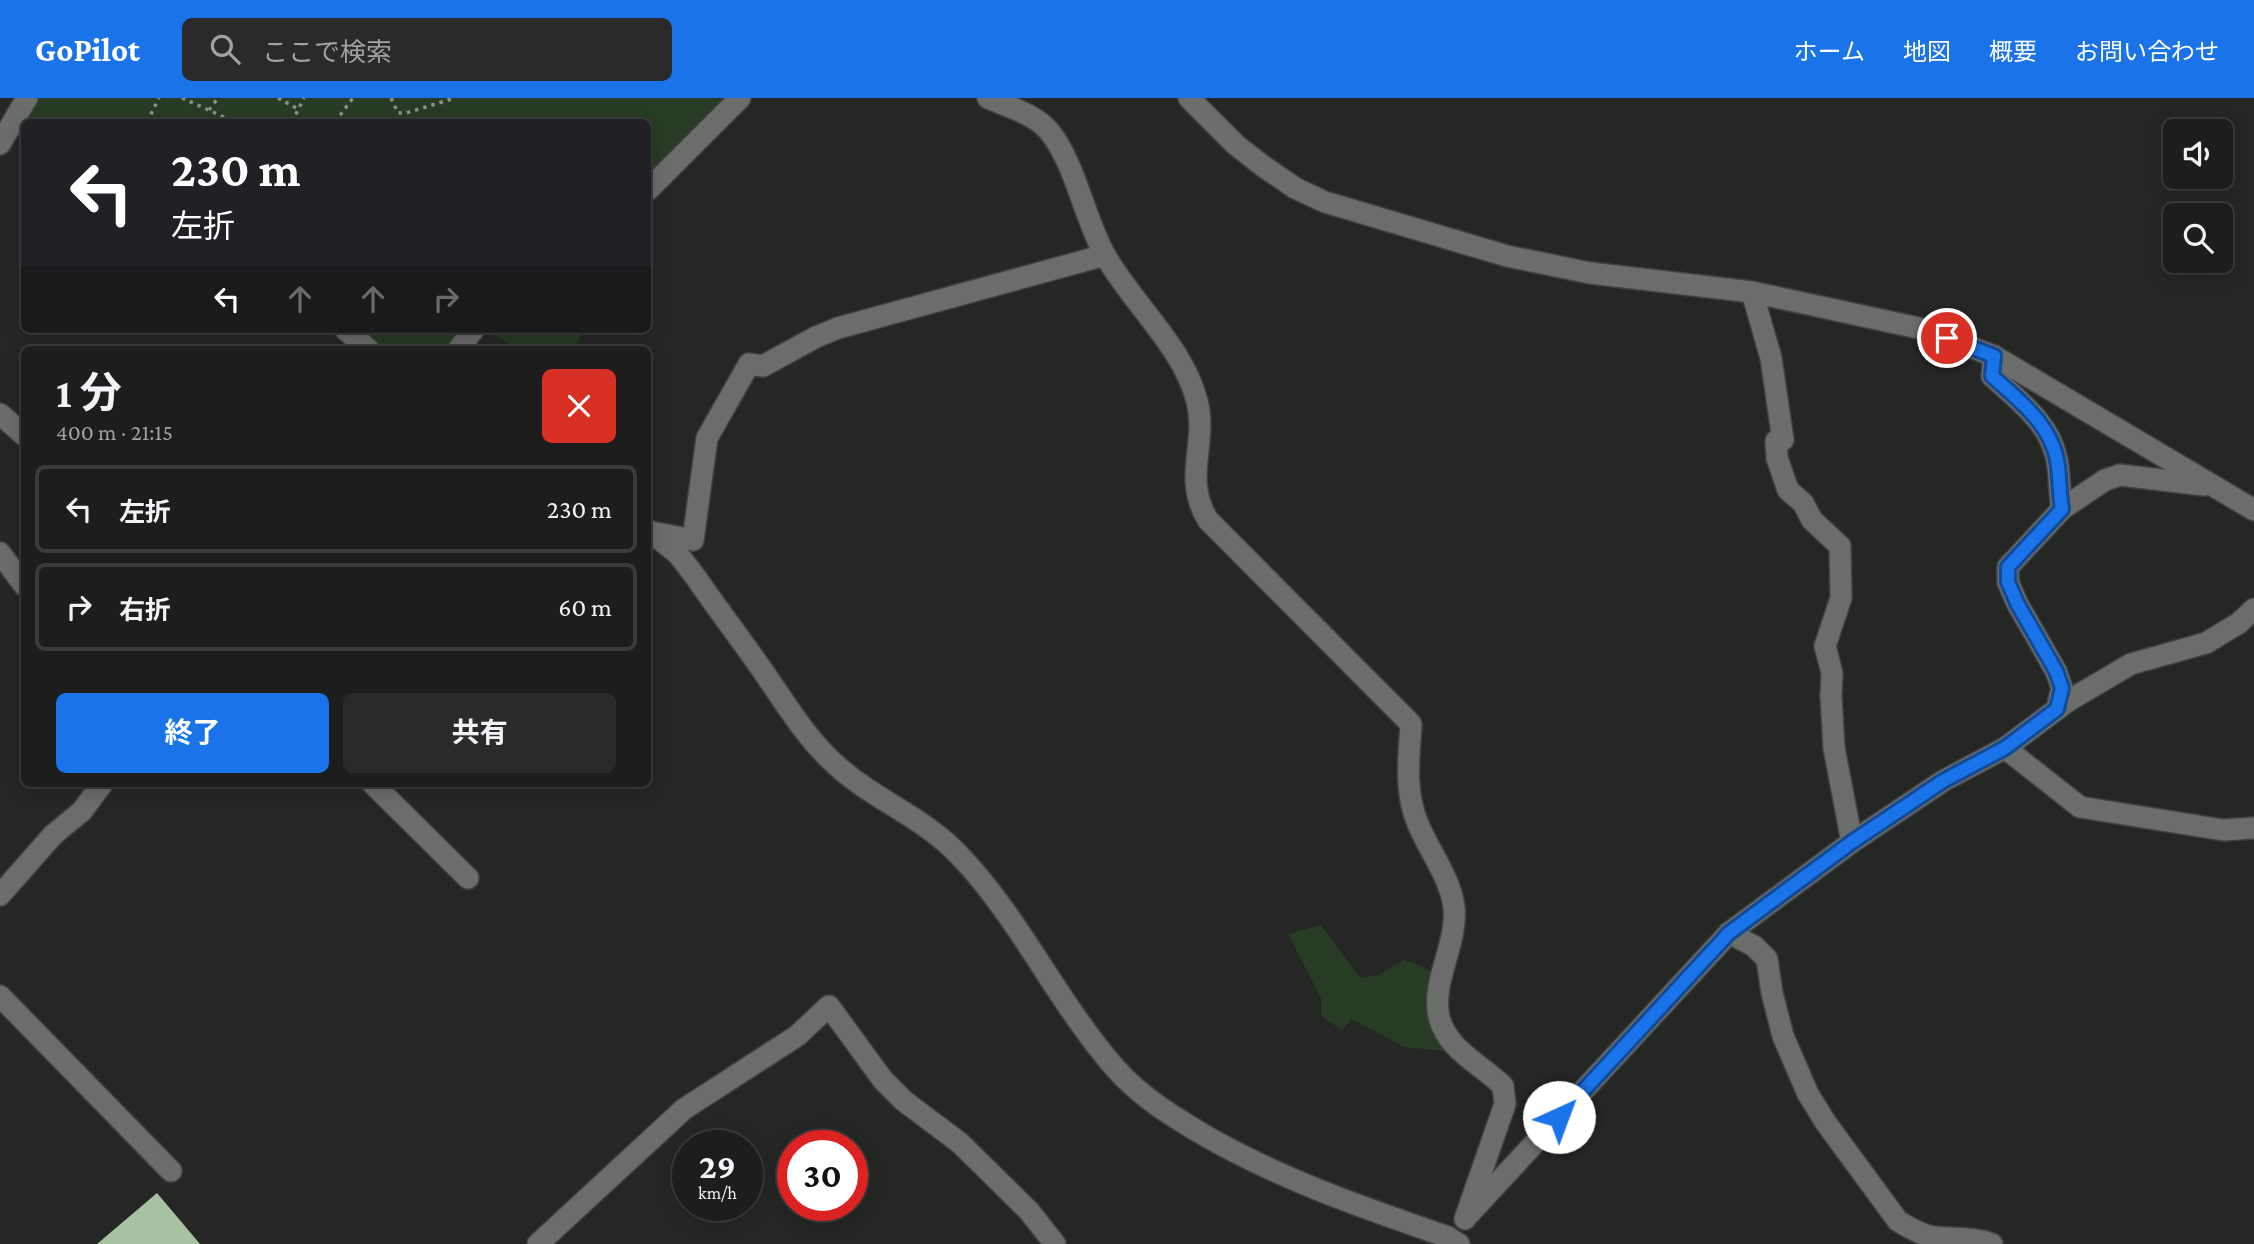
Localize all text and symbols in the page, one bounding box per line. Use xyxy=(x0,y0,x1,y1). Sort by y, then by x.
search box xyxy=(182,18,672,81)
icon: search xyxy=(206,30,244,68)
text: GoPilot xyxy=(35,31,140,68)
text: ここで検索 xyxy=(262,38,392,67)
text: ホーム xyxy=(1794,38,1865,65)
text: 地図 xyxy=(1903,38,1951,65)
text: 概要 xyxy=(1989,38,2037,65)
text: お問い合わせ xyxy=(2075,38,2219,65)
map controls xyxy=(2163,119,2233,273)
button: sound xyxy=(2163,119,2233,189)
text: 230 m xyxy=(171,142,301,197)
icon: left xyxy=(56,147,147,238)
button: search xyxy=(2163,203,2233,273)
text: 左折 xyxy=(171,208,235,244)
icon: left xyxy=(208,280,246,318)
icon: ahead xyxy=(281,280,319,318)
icon: ahead xyxy=(354,280,392,318)
icon: right xyxy=(427,280,465,318)
pin xyxy=(1917,308,1977,368)
icon: arrive xyxy=(1928,319,1966,357)
text: 1 分 xyxy=(56,369,122,416)
button: close xyxy=(542,369,616,443)
text: 400 m · 21:15 xyxy=(56,419,173,445)
icon: left xyxy=(60,490,98,528)
text: 230 m xyxy=(547,495,612,524)
text: 左折 xyxy=(119,498,171,527)
icon: right xyxy=(60,588,98,626)
text: 60 m xyxy=(558,593,612,622)
text: 右折 xyxy=(119,596,171,625)
button: 終了 xyxy=(56,693,329,773)
button: 共有 xyxy=(343,693,616,773)
position arrow xyxy=(1522,1080,1596,1154)
speed limit sign: 30 xyxy=(777,1130,868,1221)
text: 29 xyxy=(699,1147,736,1186)
text: km/h xyxy=(698,1183,737,1203)

